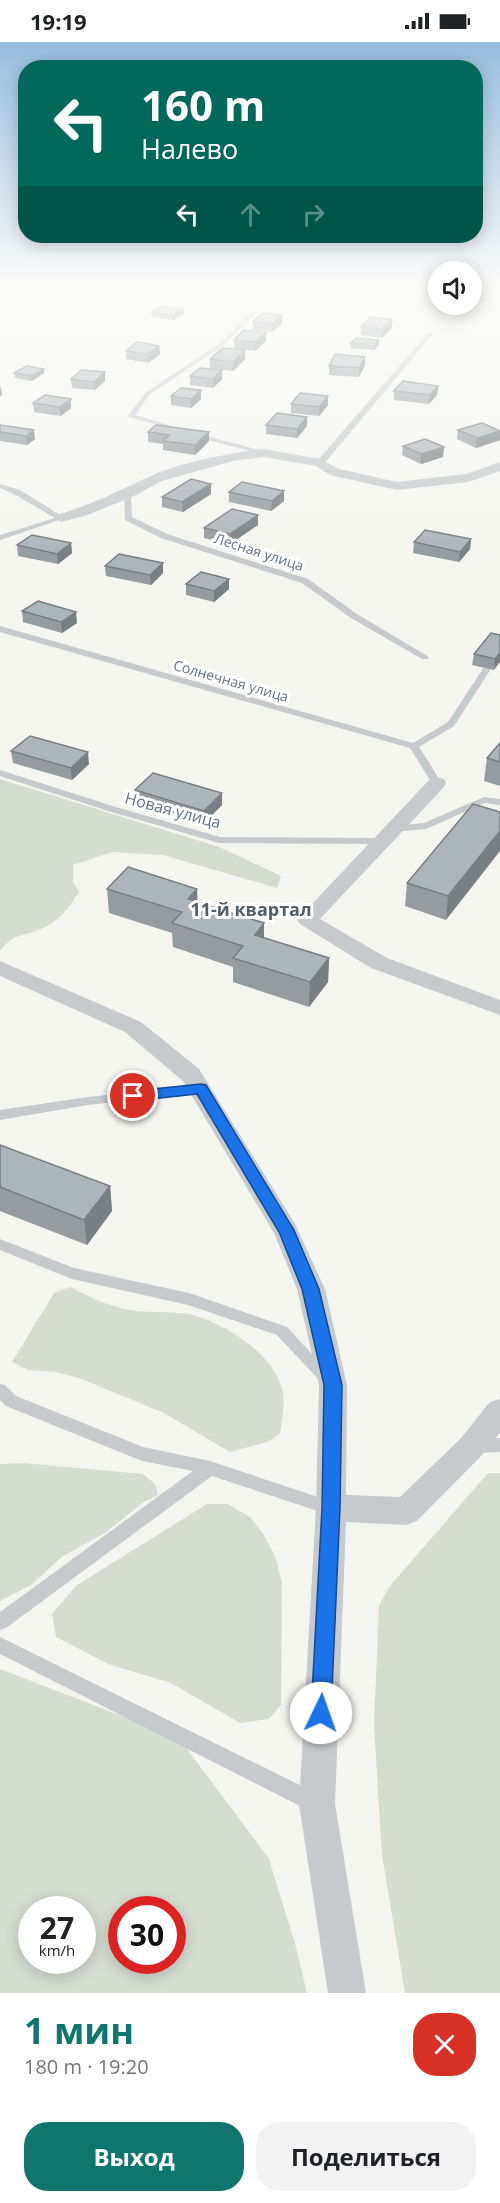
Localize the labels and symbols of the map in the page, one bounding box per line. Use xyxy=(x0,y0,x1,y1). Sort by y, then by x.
street label: Лесная улица xyxy=(212,528,306,575)
street label: Солнечная улица xyxy=(171,655,291,706)
street label: Новая улица xyxy=(122,787,224,833)
district label: 11-й квартал xyxy=(190,897,312,921)
pin xyxy=(107,1070,158,1121)
position arrow xyxy=(289,1681,353,1745)
speed limit sign: 30 xyxy=(108,1896,186,1974)

